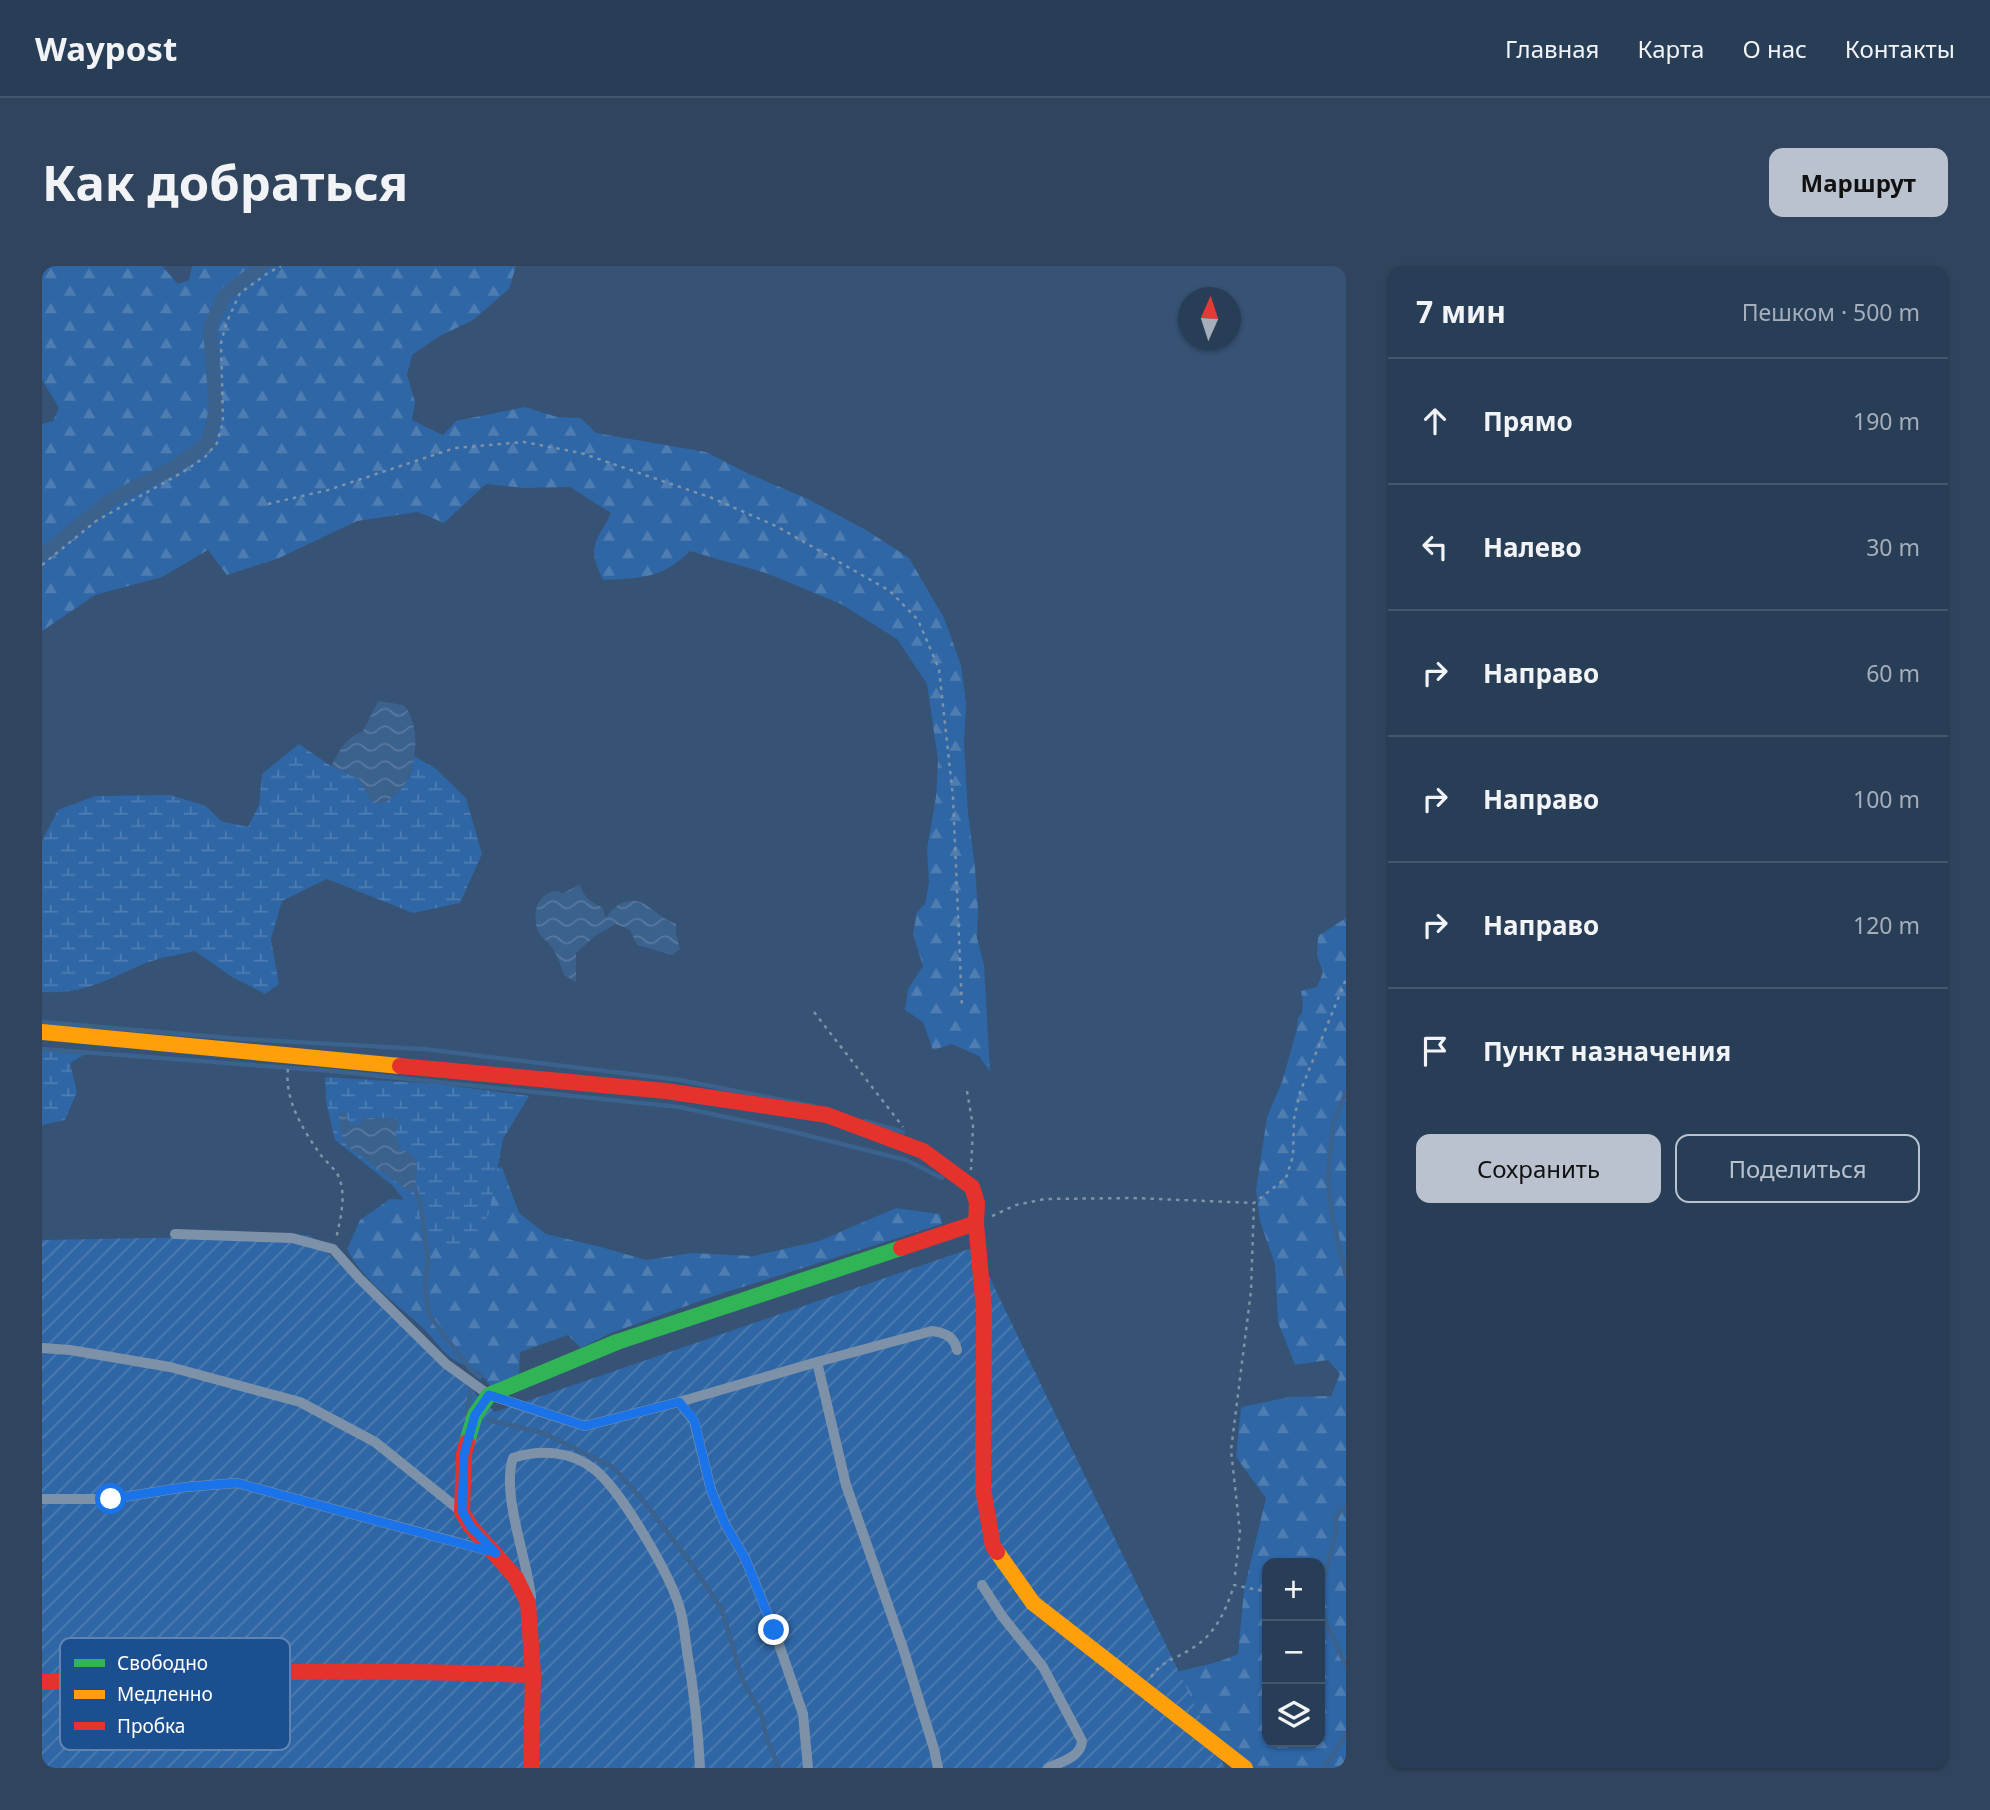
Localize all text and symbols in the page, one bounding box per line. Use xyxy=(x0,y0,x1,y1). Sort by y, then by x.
text: Waypost xyxy=(35,26,177,71)
text: Главная xyxy=(1505,32,1599,65)
text: Карта xyxy=(1637,32,1704,65)
text: О нас xyxy=(1742,32,1807,65)
text: Контакты xyxy=(1845,32,1955,65)
button: Маршрут xyxy=(1769,148,1948,217)
text: Как добраться xyxy=(42,149,408,215)
north arrow xyxy=(1178,287,1241,350)
text: 7 мин xyxy=(1416,291,1506,332)
text: Пешком · 500 m xyxy=(1742,296,1920,328)
icon: ahead xyxy=(1416,402,1454,440)
text: Прямо xyxy=(1483,403,1573,439)
text: 190 m xyxy=(1853,405,1920,437)
icon: left xyxy=(1416,528,1454,566)
text: Налево xyxy=(1483,529,1582,565)
text: 30 m xyxy=(1866,531,1920,563)
icon: right xyxy=(1416,654,1454,692)
text: Направо xyxy=(1483,655,1599,691)
text: 60 m xyxy=(1866,657,1920,689)
icon: right xyxy=(1416,780,1454,818)
text: Направо xyxy=(1483,781,1599,817)
text: 100 m xyxy=(1853,783,1920,815)
icon: right xyxy=(1416,906,1454,944)
text: Направо xyxy=(1483,907,1599,943)
text: 120 m xyxy=(1853,909,1920,941)
icon: arrive xyxy=(1416,1032,1454,1070)
text: Пункт назначения xyxy=(1483,1033,1731,1069)
button: Сохранить xyxy=(1416,1134,1661,1203)
button: Поделиться xyxy=(1675,1134,1920,1203)
route start xyxy=(95,1483,126,1514)
map controls xyxy=(1262,1558,1325,1747)
button: + xyxy=(1262,1558,1325,1621)
route end xyxy=(758,1614,789,1645)
button: − xyxy=(1262,1621,1325,1684)
legend xyxy=(60,1638,290,1750)
text: Свободно xyxy=(117,1650,208,1676)
text: Медленно xyxy=(117,1681,213,1707)
button: layers xyxy=(1262,1684,1325,1747)
text: Пробка xyxy=(117,1713,185,1739)

